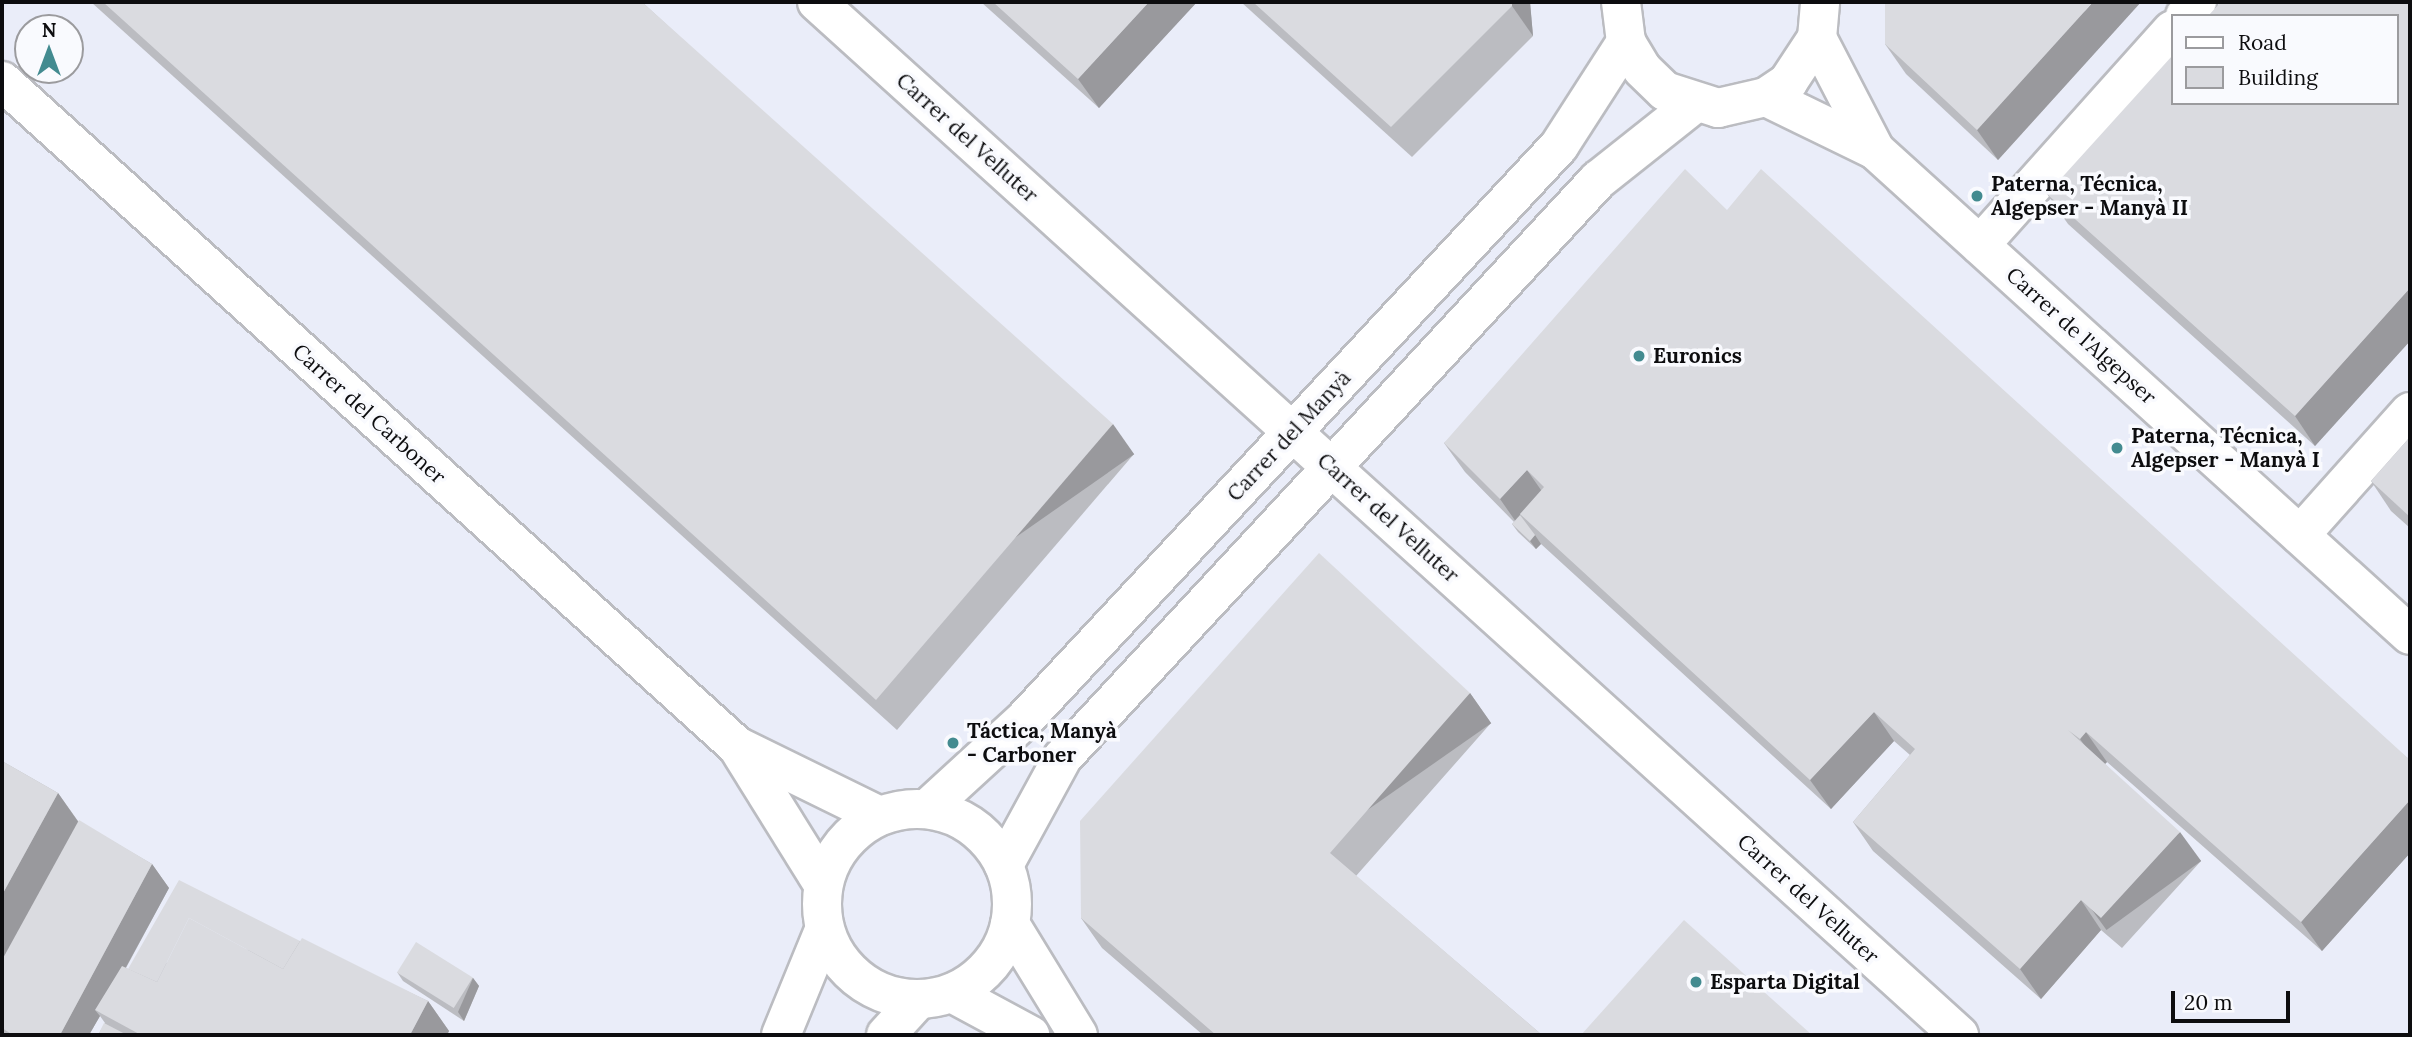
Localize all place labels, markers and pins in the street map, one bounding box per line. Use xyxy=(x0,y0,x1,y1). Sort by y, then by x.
place label: Paterna, Técnica, Algepser - Manyà II xyxy=(1991,171,2188,221)
marker: Paterna, Técnica, Algepser - Manyà II xyxy=(1969,188,1985,204)
place label: Euronics xyxy=(1653,343,1742,369)
marker: Euronics xyxy=(1631,348,1647,364)
place label: Paterna, Técnica, Algepser - Manyà I xyxy=(2131,423,2320,473)
marker: Paterna, Técnica, Algepser - Manyà I xyxy=(2109,440,2125,456)
place label: Táctica, Manyà - Carboner xyxy=(967,718,1117,768)
marker: Táctica, Manyà - Carboner xyxy=(945,735,961,751)
place label: Esparta Digital xyxy=(1710,969,1860,995)
marker: Esparta Digital xyxy=(1688,974,1704,990)

